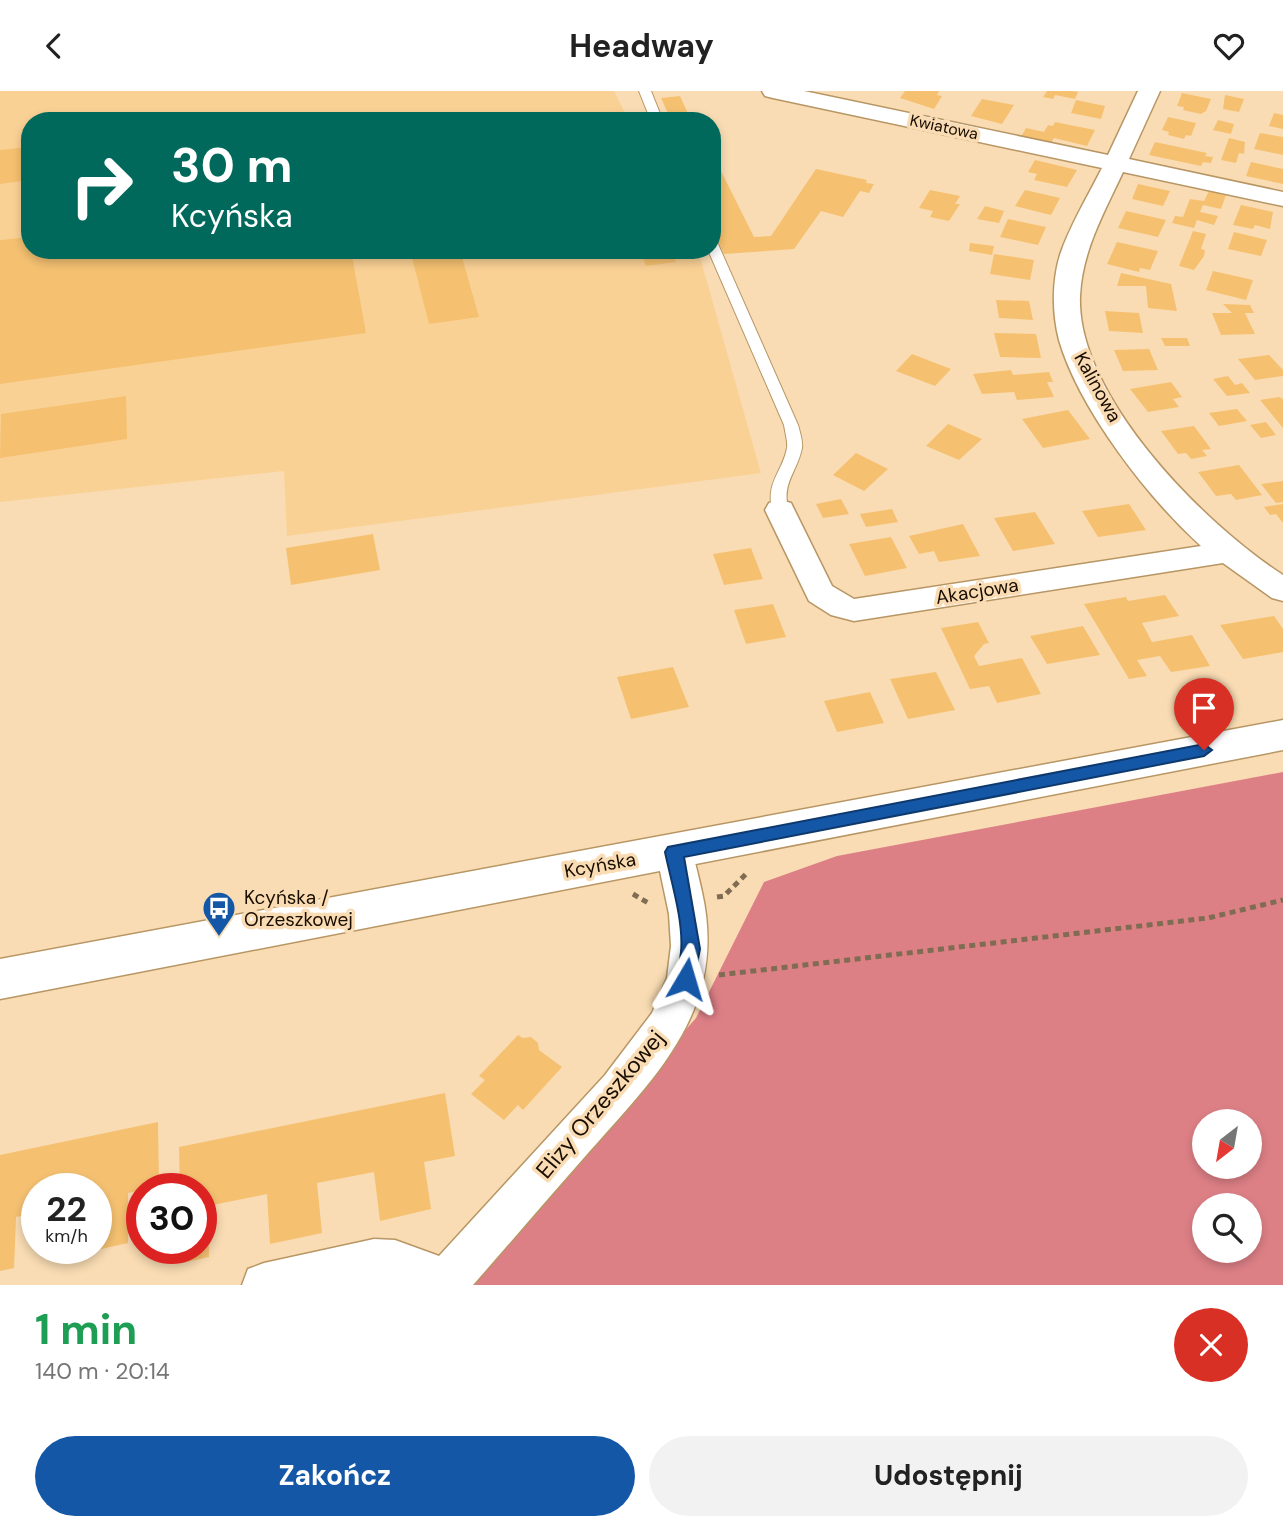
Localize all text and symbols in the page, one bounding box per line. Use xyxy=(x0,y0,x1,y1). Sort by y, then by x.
text: Headway xyxy=(569,25,714,67)
icon: back xyxy=(35,27,73,65)
icon: heart xyxy=(1210,27,1248,65)
street label: Kwiatowa xyxy=(908,110,980,144)
text: 30 m xyxy=(171,133,293,197)
icon: right xyxy=(56,140,147,231)
text: Kcyńska xyxy=(171,195,293,237)
street label: Kalinowa xyxy=(1069,348,1127,426)
street label: Akacjowa xyxy=(934,572,1020,610)
pin xyxy=(1174,678,1234,750)
icon: arrive xyxy=(1185,689,1223,727)
street label: Kcyńska xyxy=(562,846,638,884)
place label: Kcyńska / Orzeszkowej xyxy=(244,885,353,932)
bus stop icon: Kcyńska / Orzeszkowej xyxy=(200,889,238,938)
position arrow xyxy=(649,942,723,1016)
street label: Elizy Orzeszkowej xyxy=(529,1024,671,1184)
north arrow xyxy=(1192,1109,1262,1179)
map controls xyxy=(1192,1109,1262,1263)
speed limit sign: 30 xyxy=(126,1173,217,1264)
text: 22 xyxy=(46,1186,87,1232)
button: search xyxy=(1192,1193,1262,1263)
text: km/h xyxy=(45,1224,88,1248)
text: 1 min xyxy=(35,1302,137,1357)
button: close xyxy=(1174,1308,1248,1382)
text: 140 m · 20:14 xyxy=(35,1356,170,1386)
button: Zakończ xyxy=(35,1436,635,1516)
button: Udostępnij xyxy=(649,1436,1248,1516)

